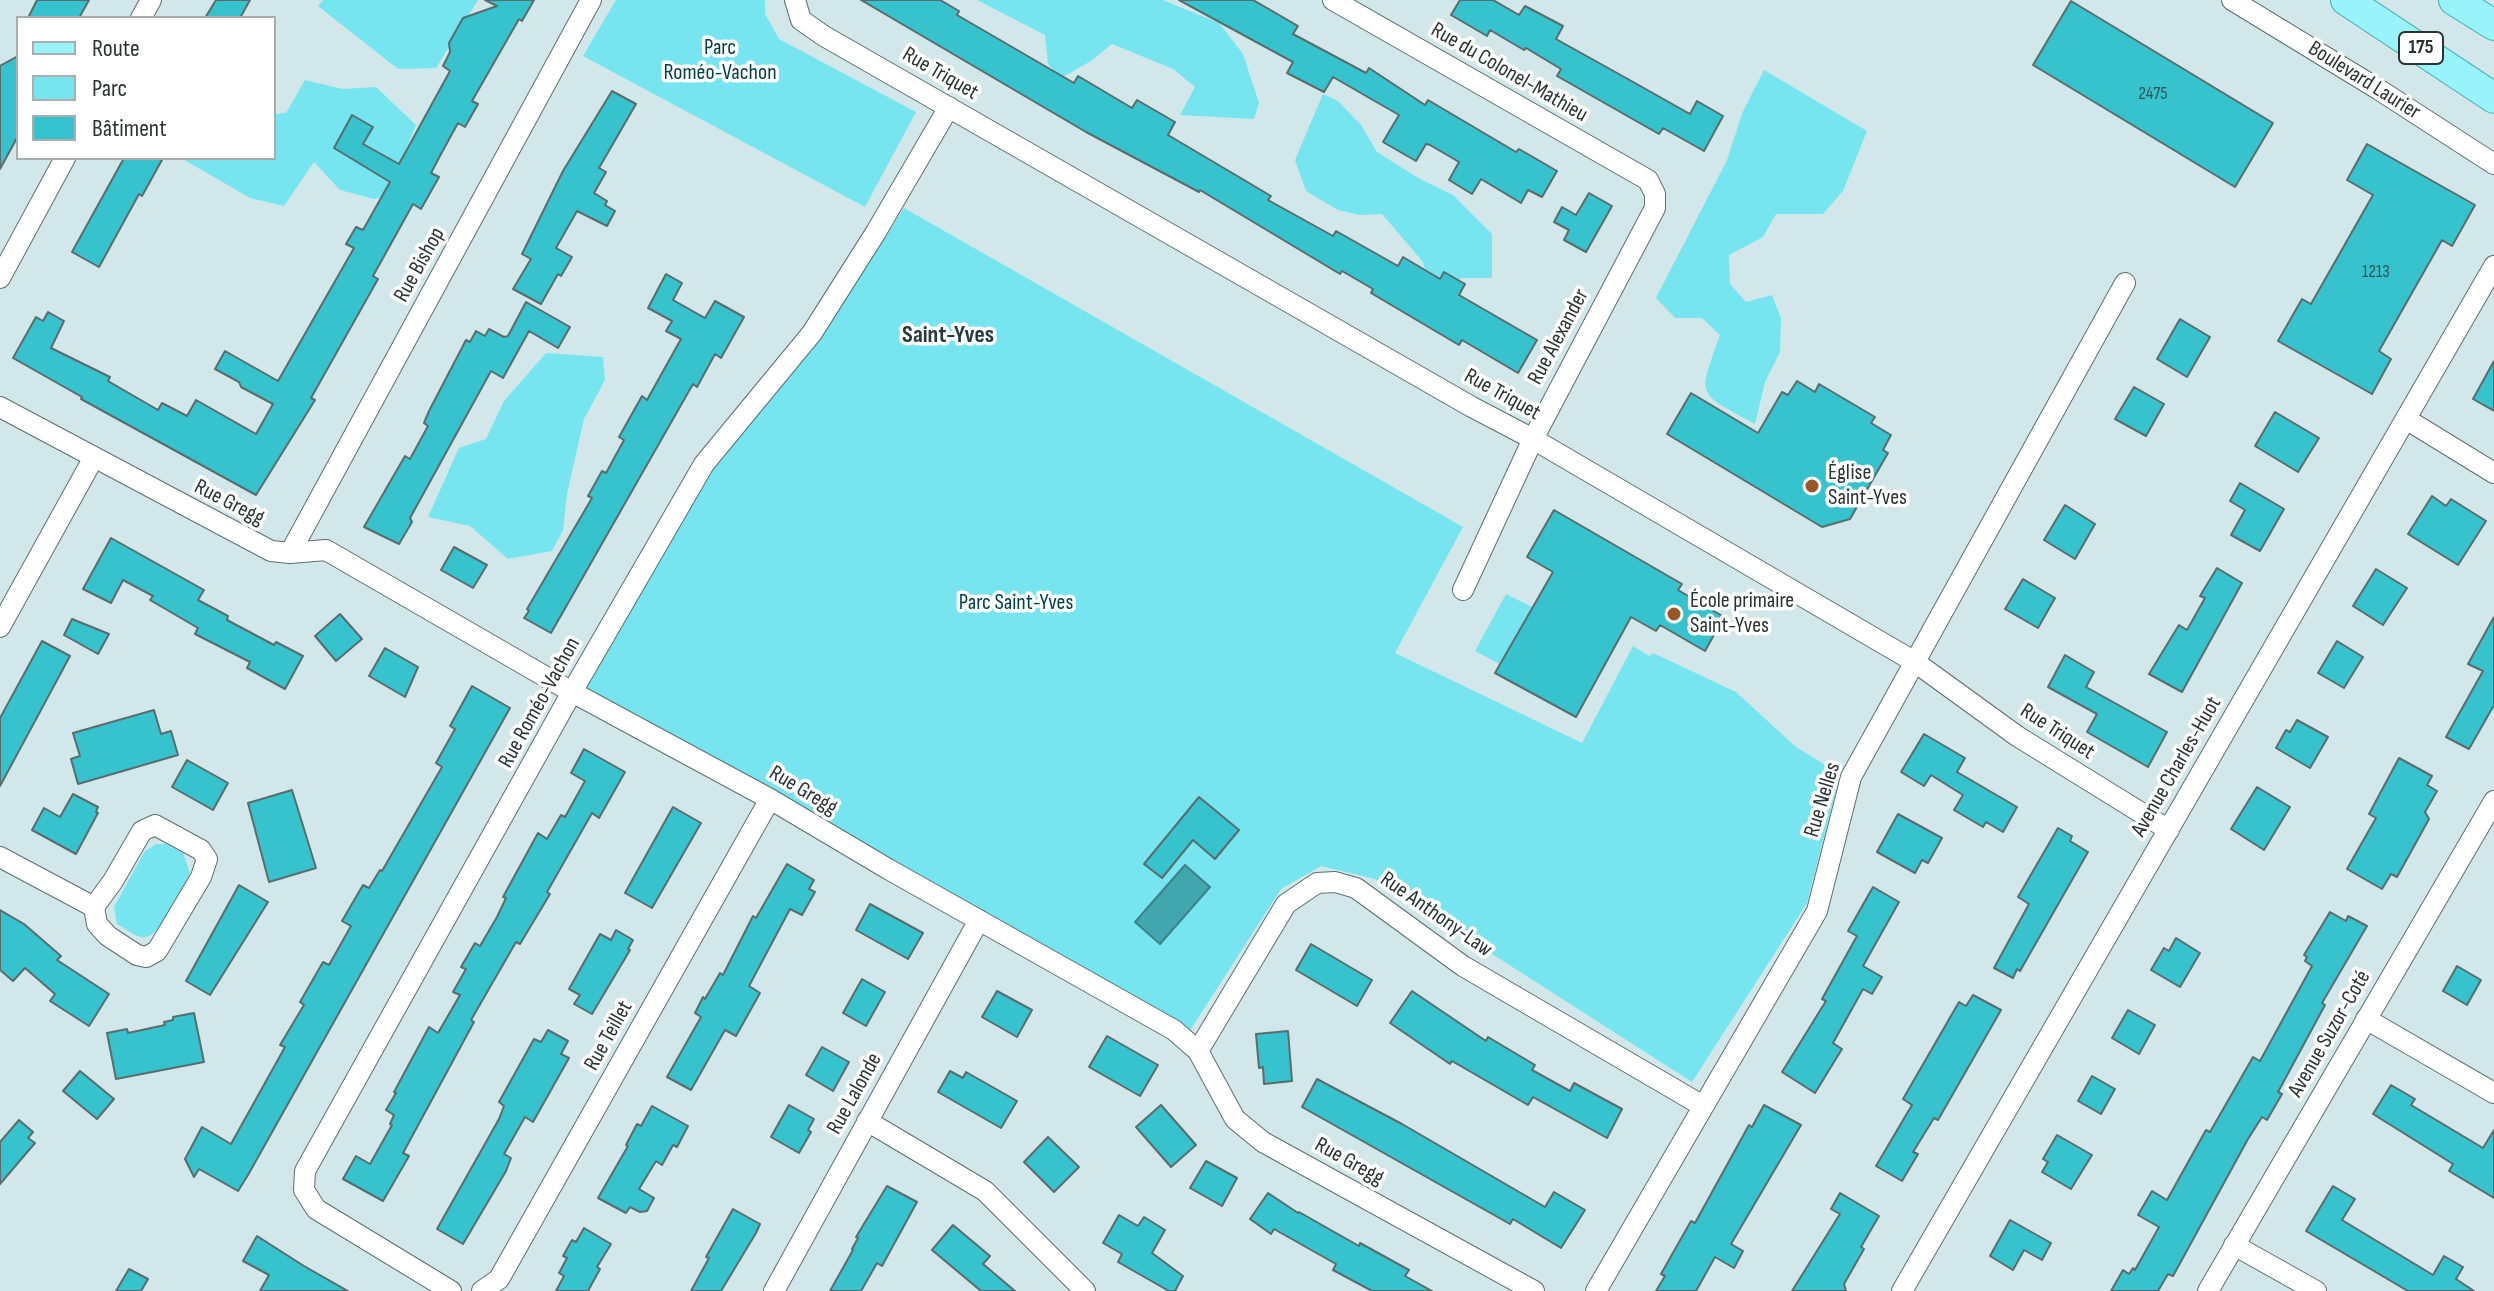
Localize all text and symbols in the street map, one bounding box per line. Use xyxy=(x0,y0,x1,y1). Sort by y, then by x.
legend xyxy=(16,16,276,160)
street label: Rue du Colonel-Mathieu xyxy=(1426,17,1592,129)
road number: 175 xyxy=(2399,32,2443,64)
text: Route xyxy=(92,34,140,63)
park label: Parc Roméo-Vachon xyxy=(663,35,777,86)
street label: Boulevard Laurier xyxy=(2303,36,2425,126)
street label: Rue Triquet xyxy=(897,42,983,106)
text: Parc xyxy=(92,74,127,103)
house number: 2475 xyxy=(2138,83,2168,105)
text: Bâtiment xyxy=(92,114,167,143)
street label: Rue Bishop xyxy=(389,223,451,307)
house number: 1213 xyxy=(2362,261,2390,283)
street label: Rue Alexander xyxy=(1523,285,1595,389)
district label: Saint-Yves xyxy=(902,322,994,350)
street label: Rue Triquet xyxy=(1459,363,1545,427)
place label: Église Saint-Yves xyxy=(1828,460,1907,512)
street label: Rue Gregg xyxy=(190,474,268,532)
marker: Église Saint-Yves xyxy=(1803,477,1821,495)
place label: École primaire Saint-Yves xyxy=(1690,588,1794,640)
park label: Parc Saint-Yves xyxy=(959,590,1073,616)
marker: École primaire Saint-Yves xyxy=(1665,605,1683,623)
street label: Rue Roméo-Vachon xyxy=(493,633,587,773)
street label: Avenue Charles-Huot xyxy=(2126,692,2228,842)
street label: Rue Triquet xyxy=(2015,698,2099,766)
street label: Rue Nelles xyxy=(1799,759,1847,841)
street label: Rue Gregg xyxy=(764,760,842,822)
street label: Rue Anthony-Law xyxy=(1375,867,1497,963)
street label: Avenue Suzor-Coté xyxy=(2283,966,2377,1102)
street label: Rue Teillet xyxy=(579,996,639,1076)
street label: Rue Lalonde xyxy=(822,1049,888,1139)
street label: Rue Gregg xyxy=(1310,1132,1388,1192)

